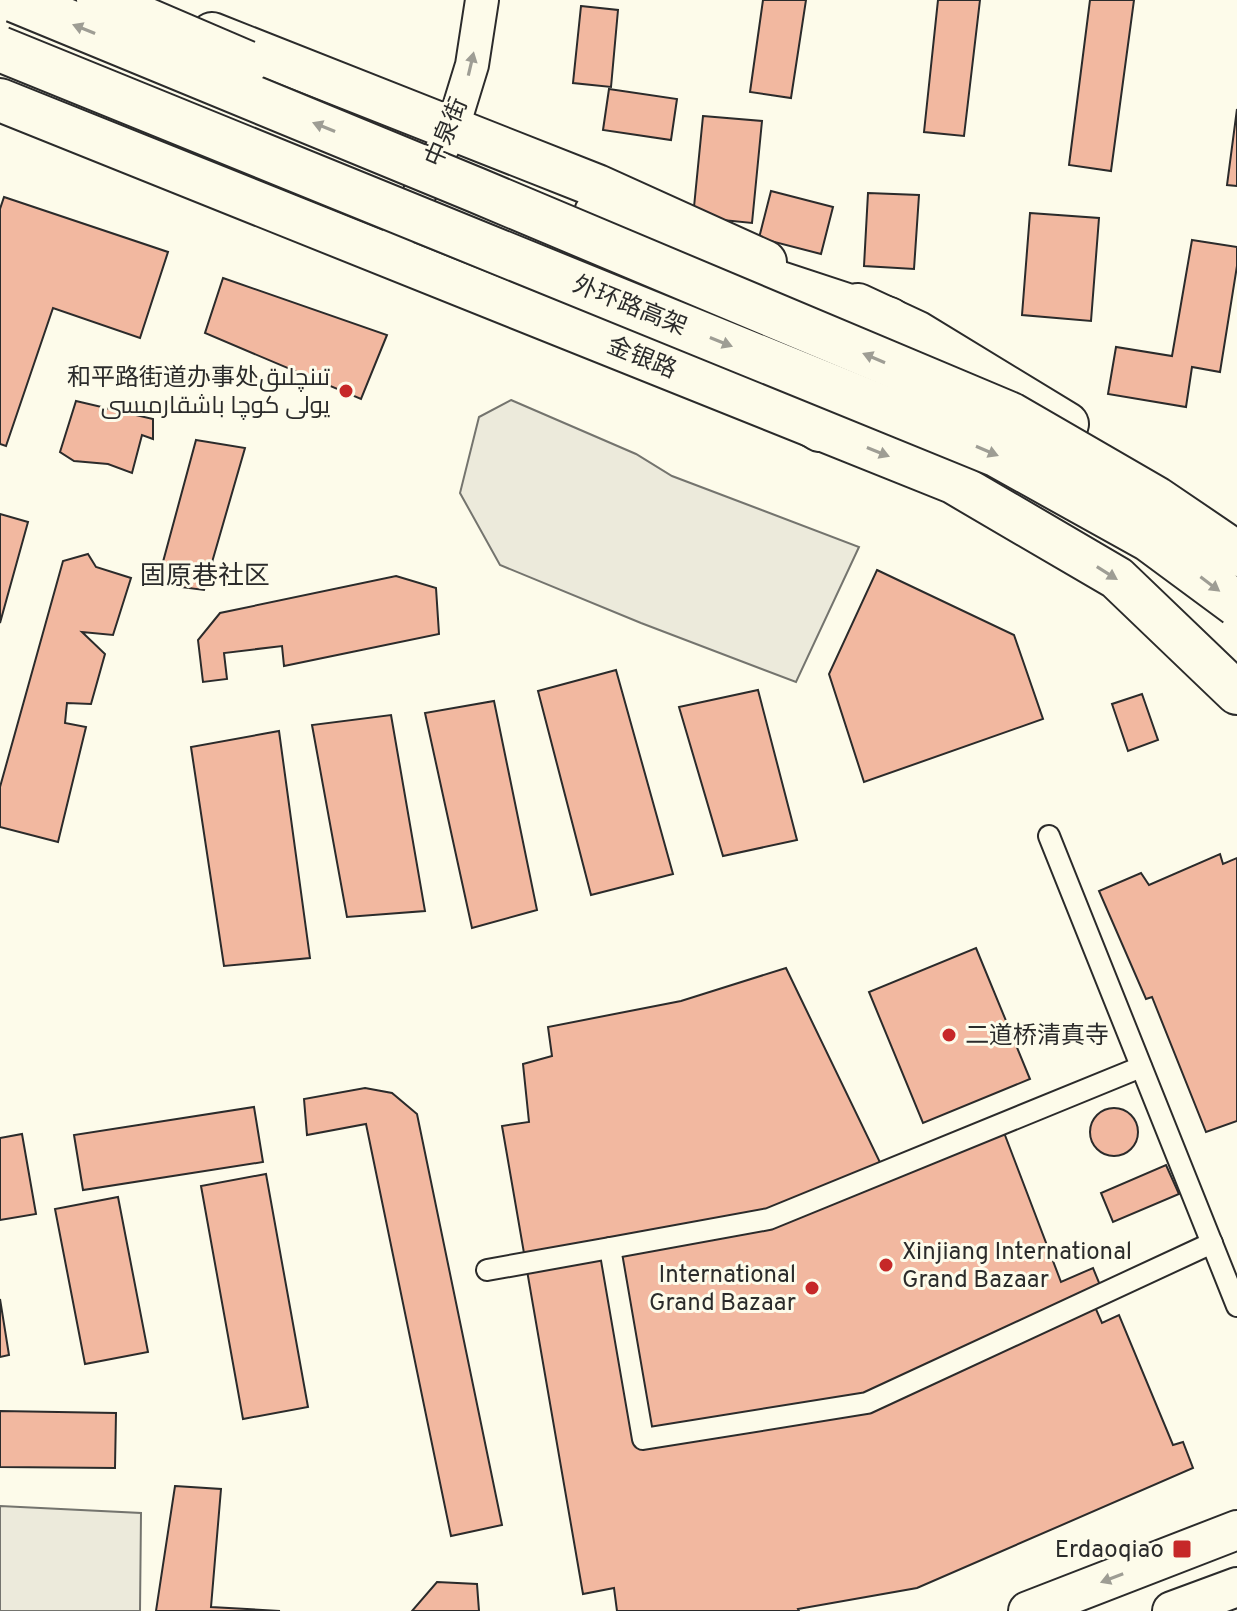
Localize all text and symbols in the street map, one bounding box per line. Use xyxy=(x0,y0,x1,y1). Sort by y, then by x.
one-way arrow xyxy=(72,22,96,35)
one-way arrow xyxy=(465,52,478,77)
street label: 中泉街 xyxy=(420,94,476,172)
one-way arrow xyxy=(312,121,336,134)
street label: 外环路高架 xyxy=(568,270,691,343)
street label: 金银路 xyxy=(602,331,680,386)
one-way arrow xyxy=(709,336,733,349)
one-way arrow xyxy=(862,351,886,364)
place label: 和平路街道办事处تىنچلىق يولى كوچا باشقارمىسى xyxy=(67,364,331,422)
marker: 和平路街道办事处تىنچلىق يولى كوچا باشقارمىسى xyxy=(337,382,355,400)
one-way arrow xyxy=(976,444,999,457)
one-way arrow xyxy=(866,446,890,459)
district label: 固原巷社区 xyxy=(140,561,270,594)
one-way arrow xyxy=(1096,566,1118,580)
one-way arrow xyxy=(1200,576,1220,592)
place label: 二道桥清真寺 xyxy=(965,1022,1109,1052)
marker: 二道桥清真寺 xyxy=(940,1026,958,1044)
place label: Xinjiang International Grand Bazaar xyxy=(902,1238,1132,1296)
marker: Xinjiang International Grand Bazaar xyxy=(877,1256,895,1274)
place label: International Grand Bazaar xyxy=(649,1261,796,1319)
marker: International Grand Bazaar xyxy=(803,1279,821,1297)
place label: Erdaoqiao xyxy=(1055,1536,1164,1566)
marker: Erdaoqiao xyxy=(1171,1538,1193,1560)
one-way arrow xyxy=(1100,1572,1124,1585)

